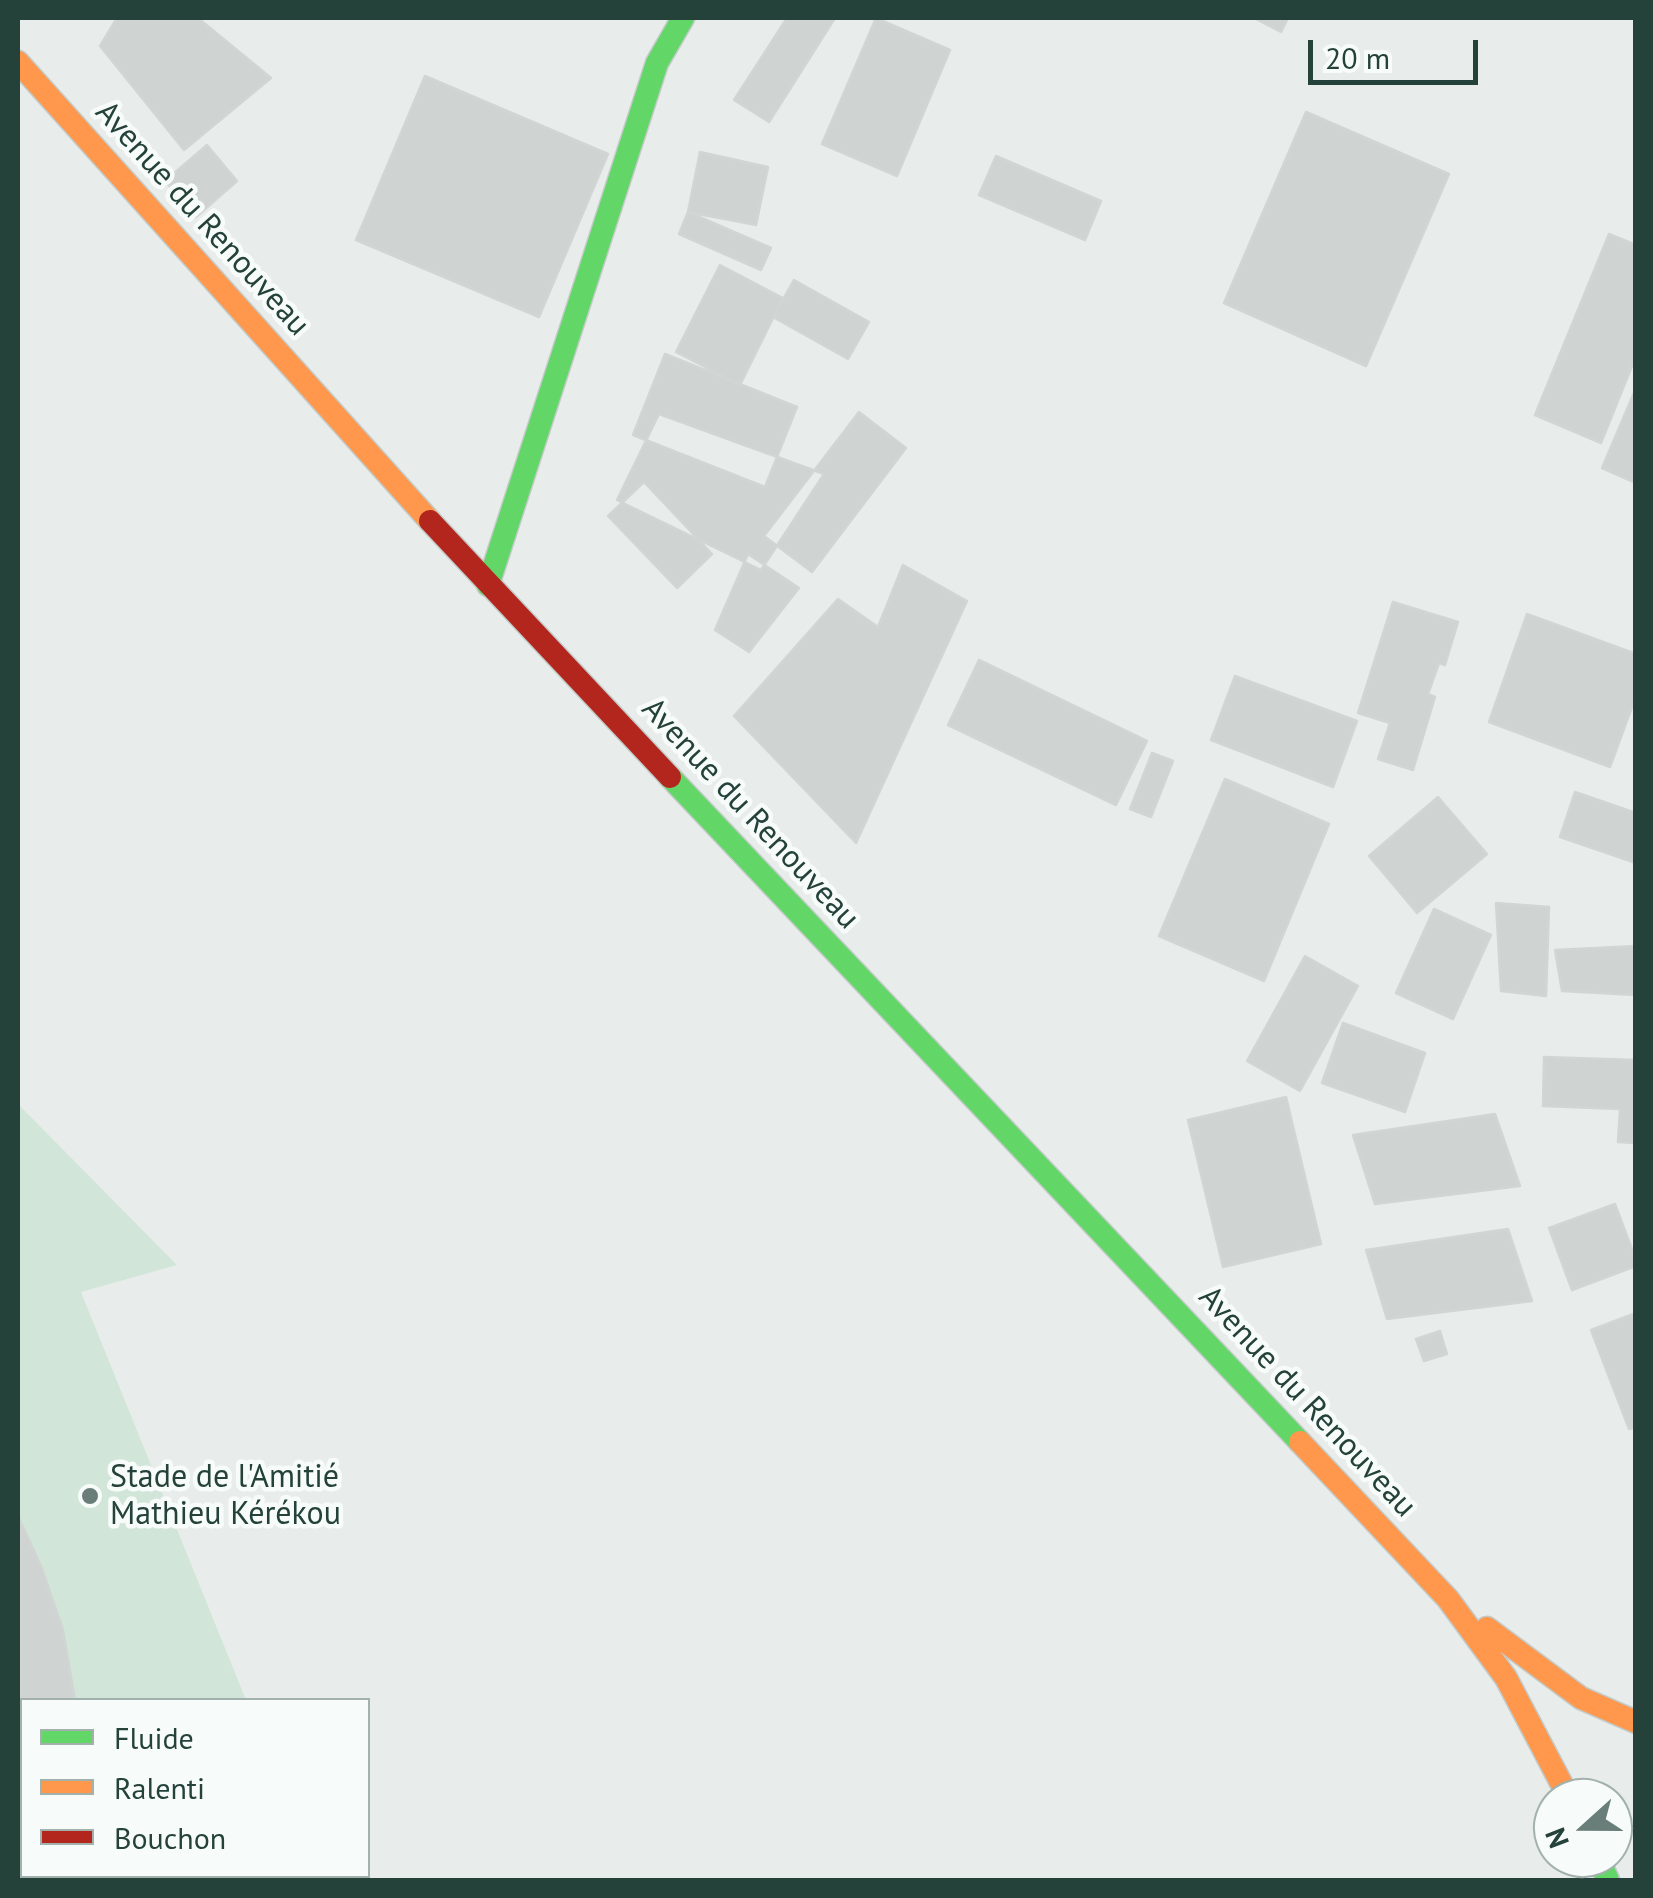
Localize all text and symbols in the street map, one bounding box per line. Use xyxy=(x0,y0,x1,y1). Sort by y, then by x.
scale bar xyxy=(1313,20,1483,82)
text: 20 m xyxy=(1325,38,1390,77)
street label: Avenue du Renouveau xyxy=(87,94,317,344)
street label: Avenue du Renouveau xyxy=(633,691,867,937)
street label: Avenue du Renouveau xyxy=(1190,1279,1424,1525)
place label: Stade de l'Amitié Mathieu Kérékou xyxy=(110,1459,341,1534)
marker: Stade de l'Amitié Mathieu Kérékou xyxy=(79,1485,101,1507)
legend xyxy=(20,1698,370,1878)
text: Fluide xyxy=(114,1718,194,1757)
text: Ralenti xyxy=(114,1768,205,1807)
north arrow xyxy=(1533,1778,1633,1878)
text: Bouchon xyxy=(114,1818,226,1857)
text: N xyxy=(1536,1823,1577,1853)

